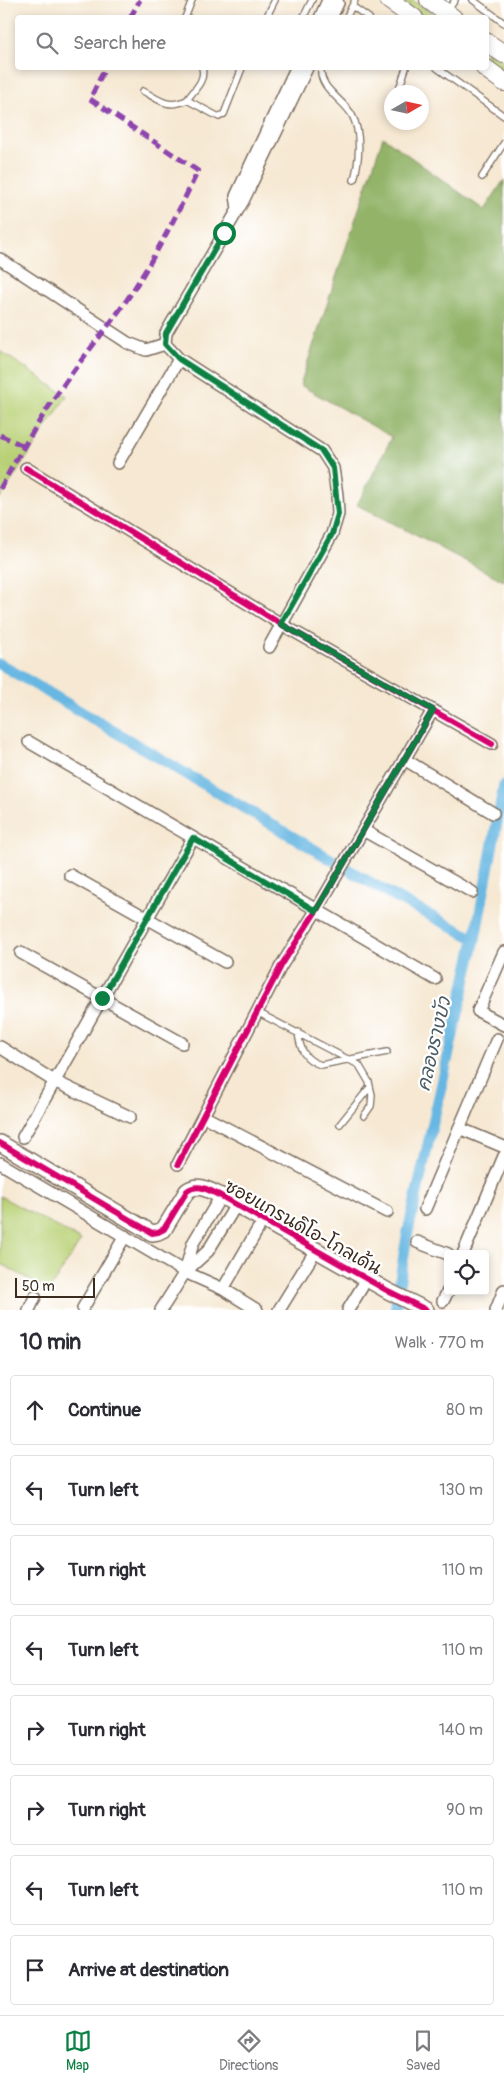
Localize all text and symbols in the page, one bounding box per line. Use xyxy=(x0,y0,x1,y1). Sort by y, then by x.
search box xyxy=(15,15,489,70)
icon: search xyxy=(33,29,61,57)
text: Search here xyxy=(73,31,166,55)
north arrow xyxy=(384,85,429,130)
route start xyxy=(213,222,236,245)
route end xyxy=(91,987,114,1010)
water label: คลองรางบัว xyxy=(412,993,457,1093)
street label: ซอยแกรนดิโอ-โกลเด้น xyxy=(220,1173,386,1280)
map controls xyxy=(444,1250,489,1295)
button: locate xyxy=(444,1250,489,1295)
scale bar xyxy=(15,1275,95,1298)
text: 50 m xyxy=(22,1278,55,1295)
text: 10 min xyxy=(20,1329,81,1356)
text: Walk · 770 m xyxy=(395,1333,484,1353)
icon: ahead xyxy=(21,1396,49,1424)
text: Continue xyxy=(68,1398,141,1422)
text: 80 m xyxy=(446,1400,483,1420)
icon: left xyxy=(21,1476,49,1504)
text: Turn left xyxy=(68,1478,138,1502)
text: 130 m xyxy=(439,1480,483,1500)
icon: right xyxy=(21,1556,49,1584)
text: Turn right xyxy=(68,1558,146,1582)
text: 110 m xyxy=(442,1560,483,1580)
icon: left xyxy=(21,1636,49,1664)
text: Turn left xyxy=(68,1638,138,1662)
text: 110 m xyxy=(442,1640,483,1660)
icon: right xyxy=(21,1716,49,1744)
text: Turn right xyxy=(68,1718,146,1742)
text: 140 m xyxy=(439,1720,483,1740)
icon: right xyxy=(21,1796,49,1824)
text: Turn right xyxy=(68,1798,146,1822)
text: 90 m xyxy=(446,1800,483,1820)
icon: left xyxy=(21,1876,49,1904)
text: Turn left xyxy=(68,1878,138,1902)
text: 110 m xyxy=(442,1880,483,1900)
icon: arrive xyxy=(21,1956,49,1984)
text: Arrive at destination xyxy=(68,1958,229,1982)
tab: Map xyxy=(64,2027,92,2074)
tab: Directions xyxy=(219,2027,278,2074)
tab: Saved xyxy=(406,2027,440,2074)

